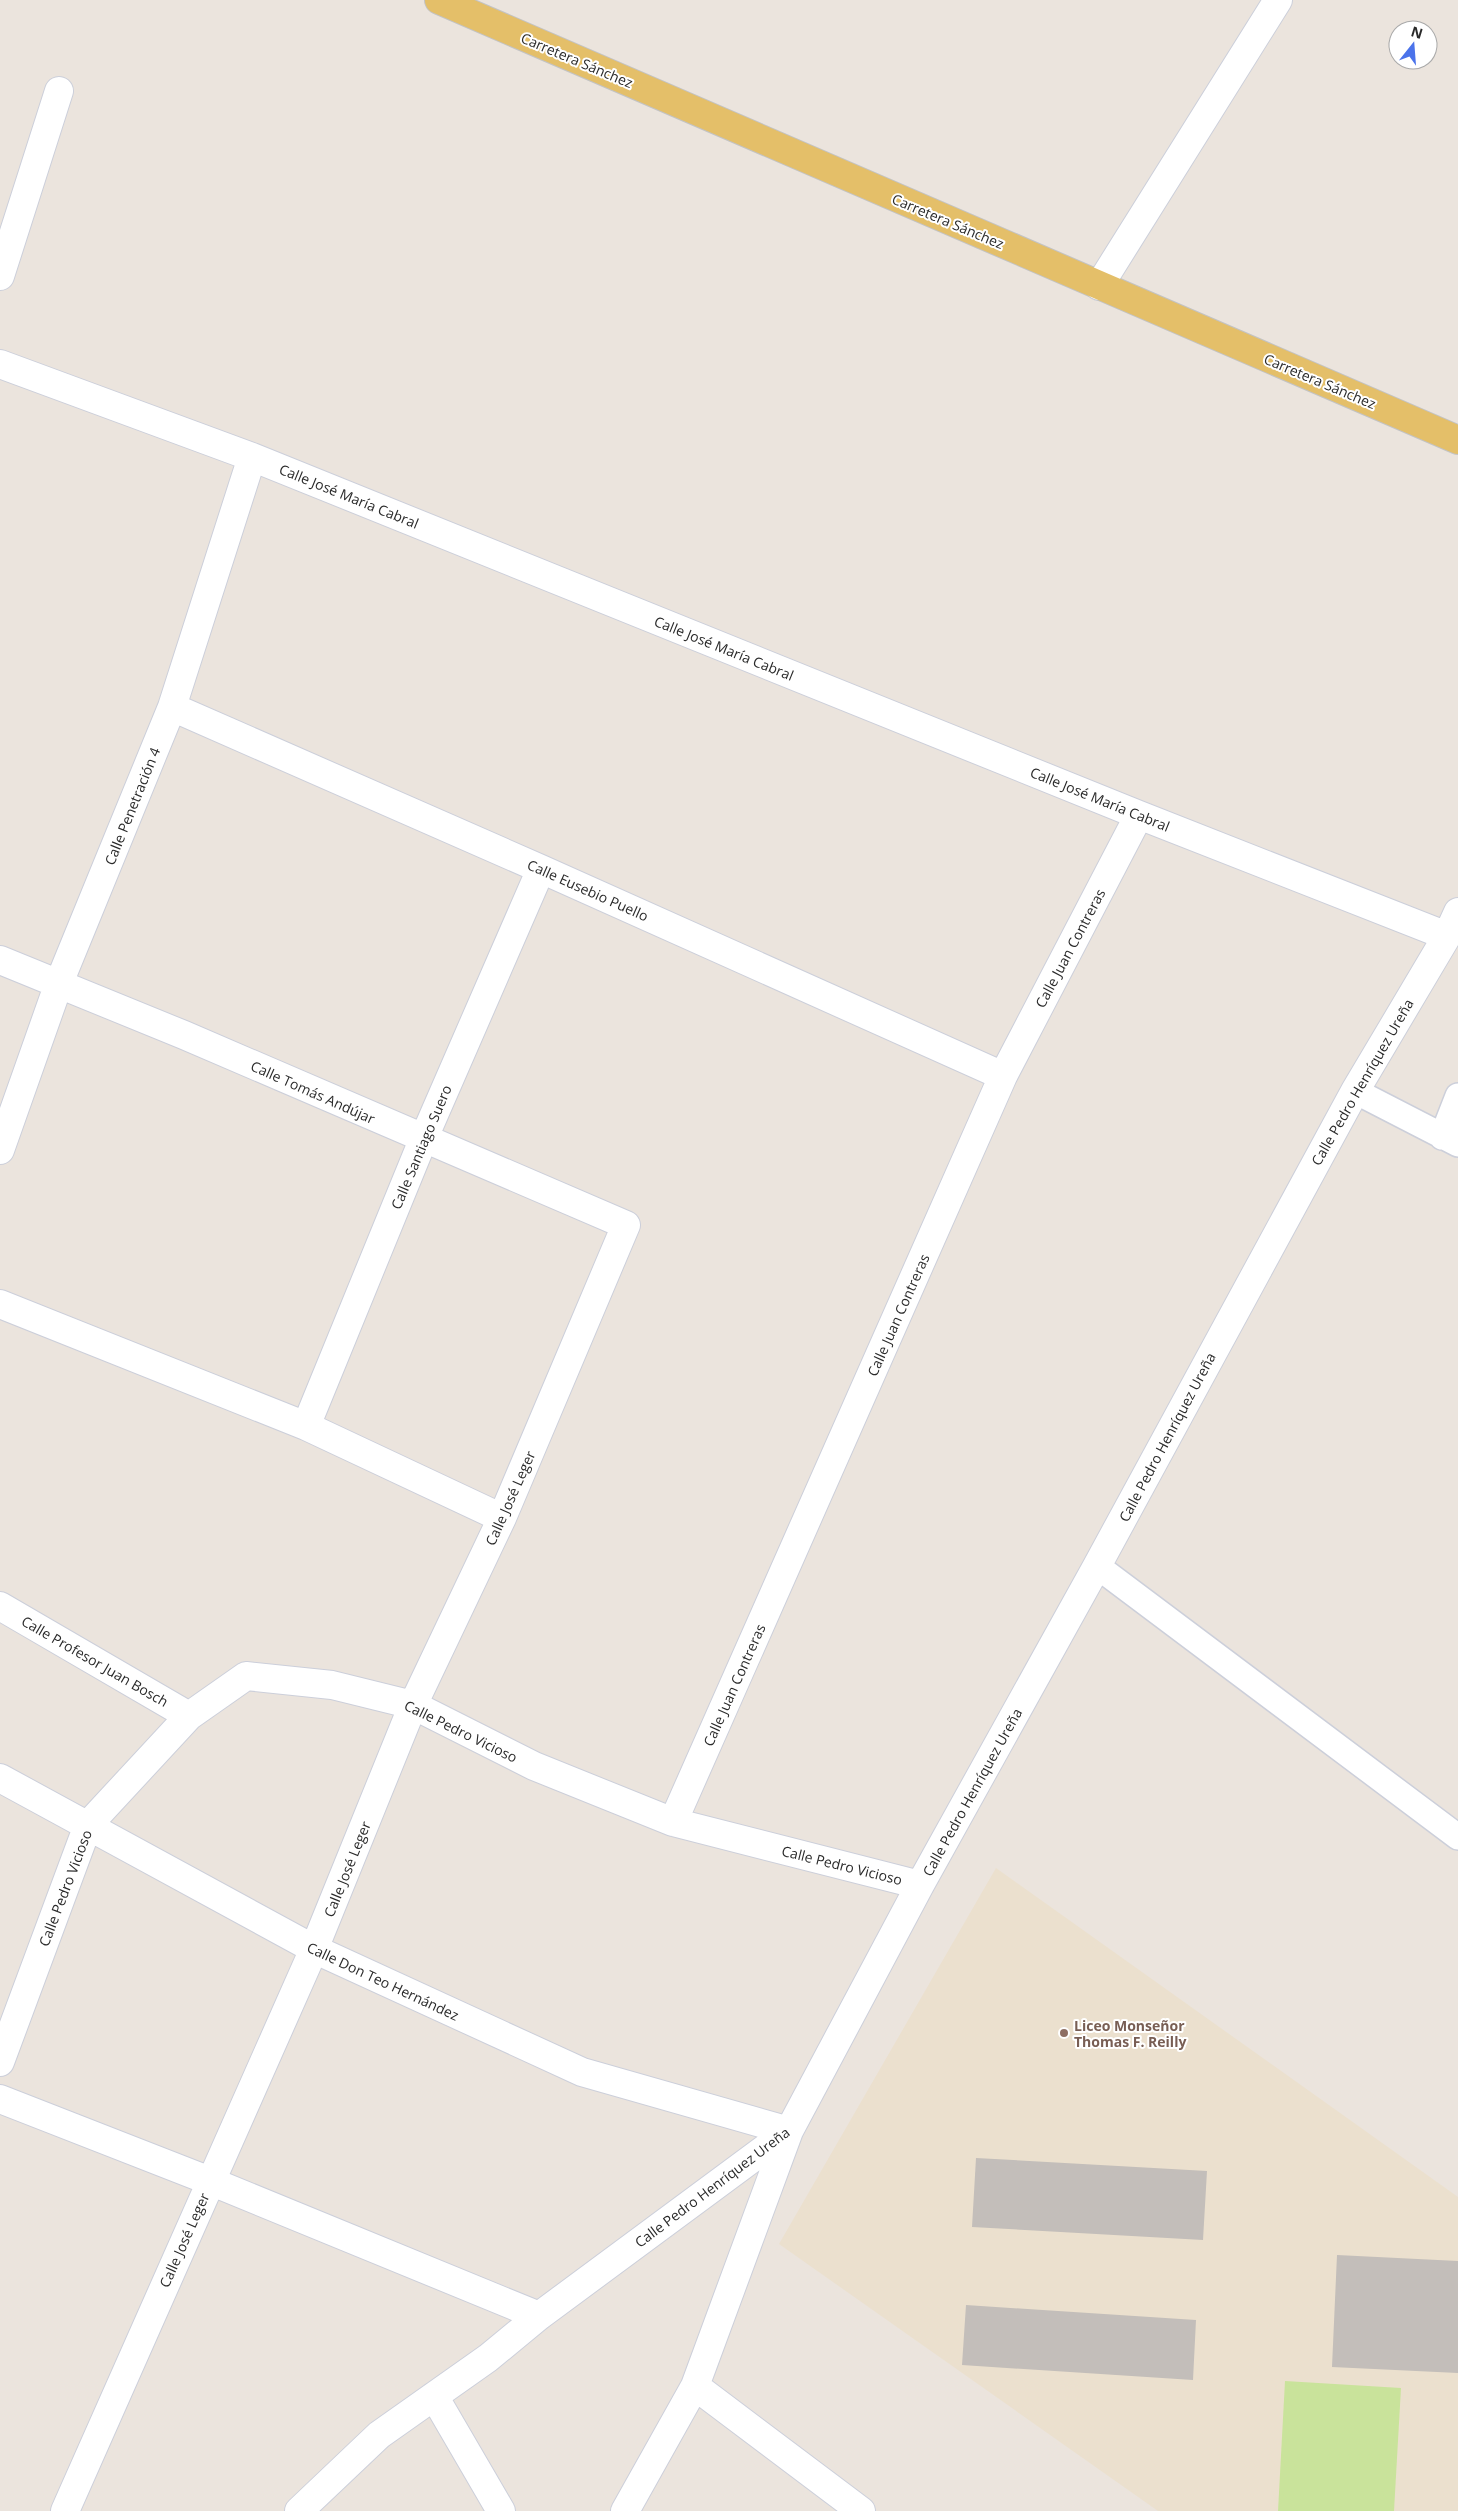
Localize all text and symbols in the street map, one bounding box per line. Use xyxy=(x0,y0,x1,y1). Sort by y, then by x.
north arrow xyxy=(1388,20,1438,70)
text: N xyxy=(1409,21,1425,43)
street label: Carretera Sánchez xyxy=(518,28,636,92)
street label: Carretera Sánchez xyxy=(889,189,1007,253)
street label: Carretera Sánchez xyxy=(1261,349,1379,413)
street label: Calle José María Cabral xyxy=(276,459,422,533)
street label: Calle José María Cabral xyxy=(651,611,797,685)
street label: Calle Penetración 4 xyxy=(100,744,164,868)
street label: Calle José María Cabral xyxy=(1027,762,1173,836)
street label: Calle Eusebio Puello xyxy=(524,855,652,925)
street label: Calle Juan Contreras xyxy=(1031,885,1110,1011)
street label: Calle Pedro Henríquez Ureña xyxy=(1306,995,1418,1169)
street label: Calle Tomás Andújar xyxy=(248,1056,378,1128)
street label: Calle Santiago Suero xyxy=(386,1082,456,1212)
street label: Calle Juan Contreras xyxy=(862,1251,934,1379)
street label: Calle Pedro Henríquez Ureña xyxy=(1114,1349,1220,1525)
street label: Calle José Leger xyxy=(481,1447,540,1548)
street label: Calle Profesor Juan Bosch xyxy=(18,1611,172,1711)
street label: Calle Juan Contreras xyxy=(698,1621,770,1749)
street label: Calle Pedro Vicioso xyxy=(401,1695,521,1767)
street label: Calle Pedro Henríquez Ureña xyxy=(918,1705,1026,1879)
street label: Calle José Leger xyxy=(319,1818,375,1920)
street label: Calle Pedro Vicioso xyxy=(34,1827,96,1949)
street label: Calle Pedro Vicioso xyxy=(780,1841,904,1889)
street label: Calle Don Teo Hernández xyxy=(304,1937,462,2025)
place label: Liceo Monseñor Thomas F. Reilly xyxy=(1074,2016,1186,2051)
marker: Liceo Monseñor Thomas F. Reilly xyxy=(1058,2027,1070,2039)
street label: Calle Pedro Henríquez Ureña xyxy=(631,2122,793,2252)
street label: Calle José Leger xyxy=(155,2189,214,2290)

